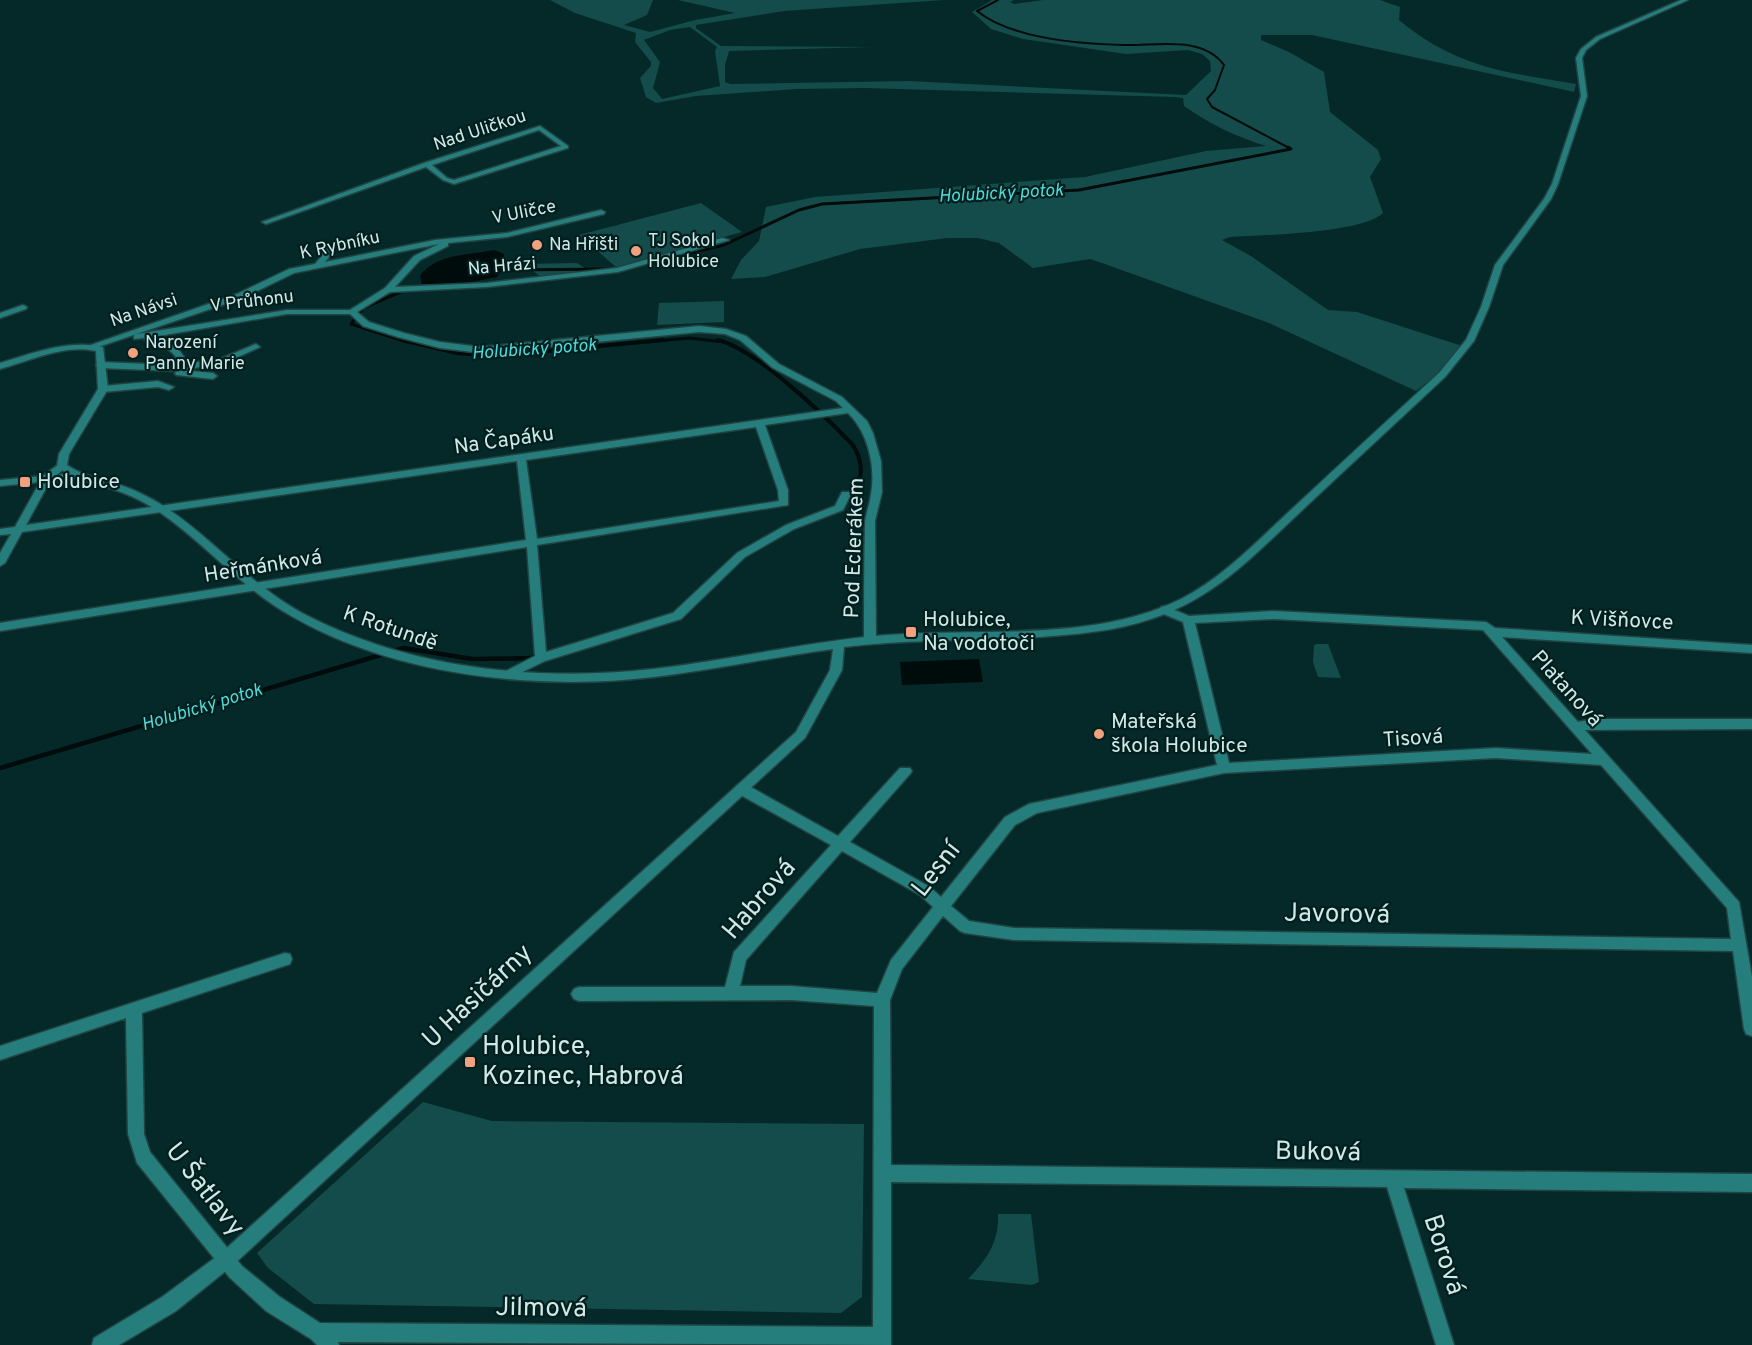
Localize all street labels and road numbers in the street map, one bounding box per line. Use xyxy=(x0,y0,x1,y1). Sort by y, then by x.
street label: Nad Uličkou xyxy=(431,105,529,157)
street label: V Uličce xyxy=(490,196,558,230)
street label: K Rybníku xyxy=(298,226,382,266)
street label: Na Hrázi xyxy=(467,253,537,281)
street label: V Průhonu xyxy=(209,285,295,319)
street label: Na Návsi xyxy=(107,289,181,333)
street label: Na Čapáku xyxy=(452,420,556,461)
street label: Pod Eclerákem xyxy=(839,477,871,619)
street label: Heřmánková xyxy=(202,544,324,590)
street label: K Rotundě xyxy=(339,600,441,658)
street label: K Višňovce xyxy=(1570,605,1674,637)
street label: Platanová xyxy=(1524,645,1608,733)
street label: Tisová xyxy=(1382,723,1444,755)
street label: Lesní xyxy=(905,834,970,904)
street label: Habrová xyxy=(716,853,804,947)
street label: Javorová xyxy=(1284,898,1390,932)
street label: U Hasičárny xyxy=(416,938,540,1056)
street label: U Šatlavy xyxy=(157,1135,253,1244)
street label: Buková xyxy=(1275,1136,1361,1170)
street label: Borová xyxy=(1415,1211,1471,1299)
street label: Jilmová xyxy=(495,1292,587,1326)

